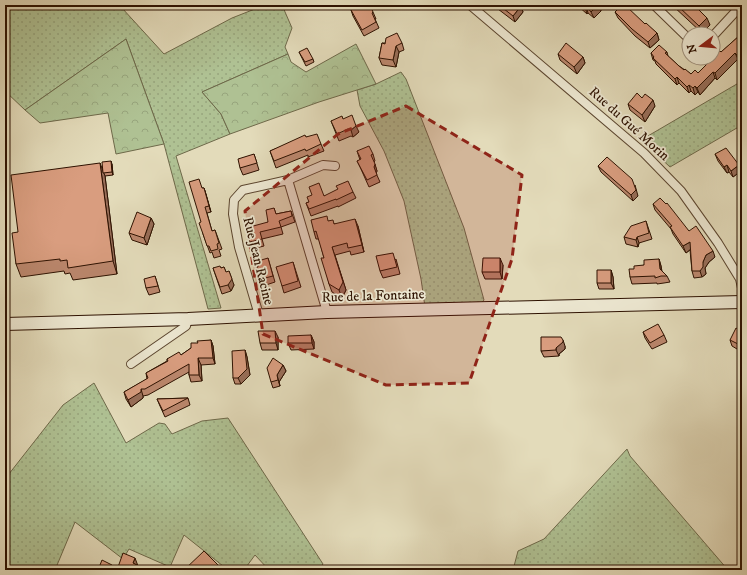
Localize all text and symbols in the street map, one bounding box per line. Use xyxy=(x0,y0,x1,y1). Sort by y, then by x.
north arrow xyxy=(681,26,721,66)
text: N xyxy=(684,42,700,55)
street label: Rue du Gué Morin xyxy=(585,83,674,165)
street label: Rue Jean Racine xyxy=(238,215,278,307)
street label: Rue de la Fontaine xyxy=(321,285,425,307)

